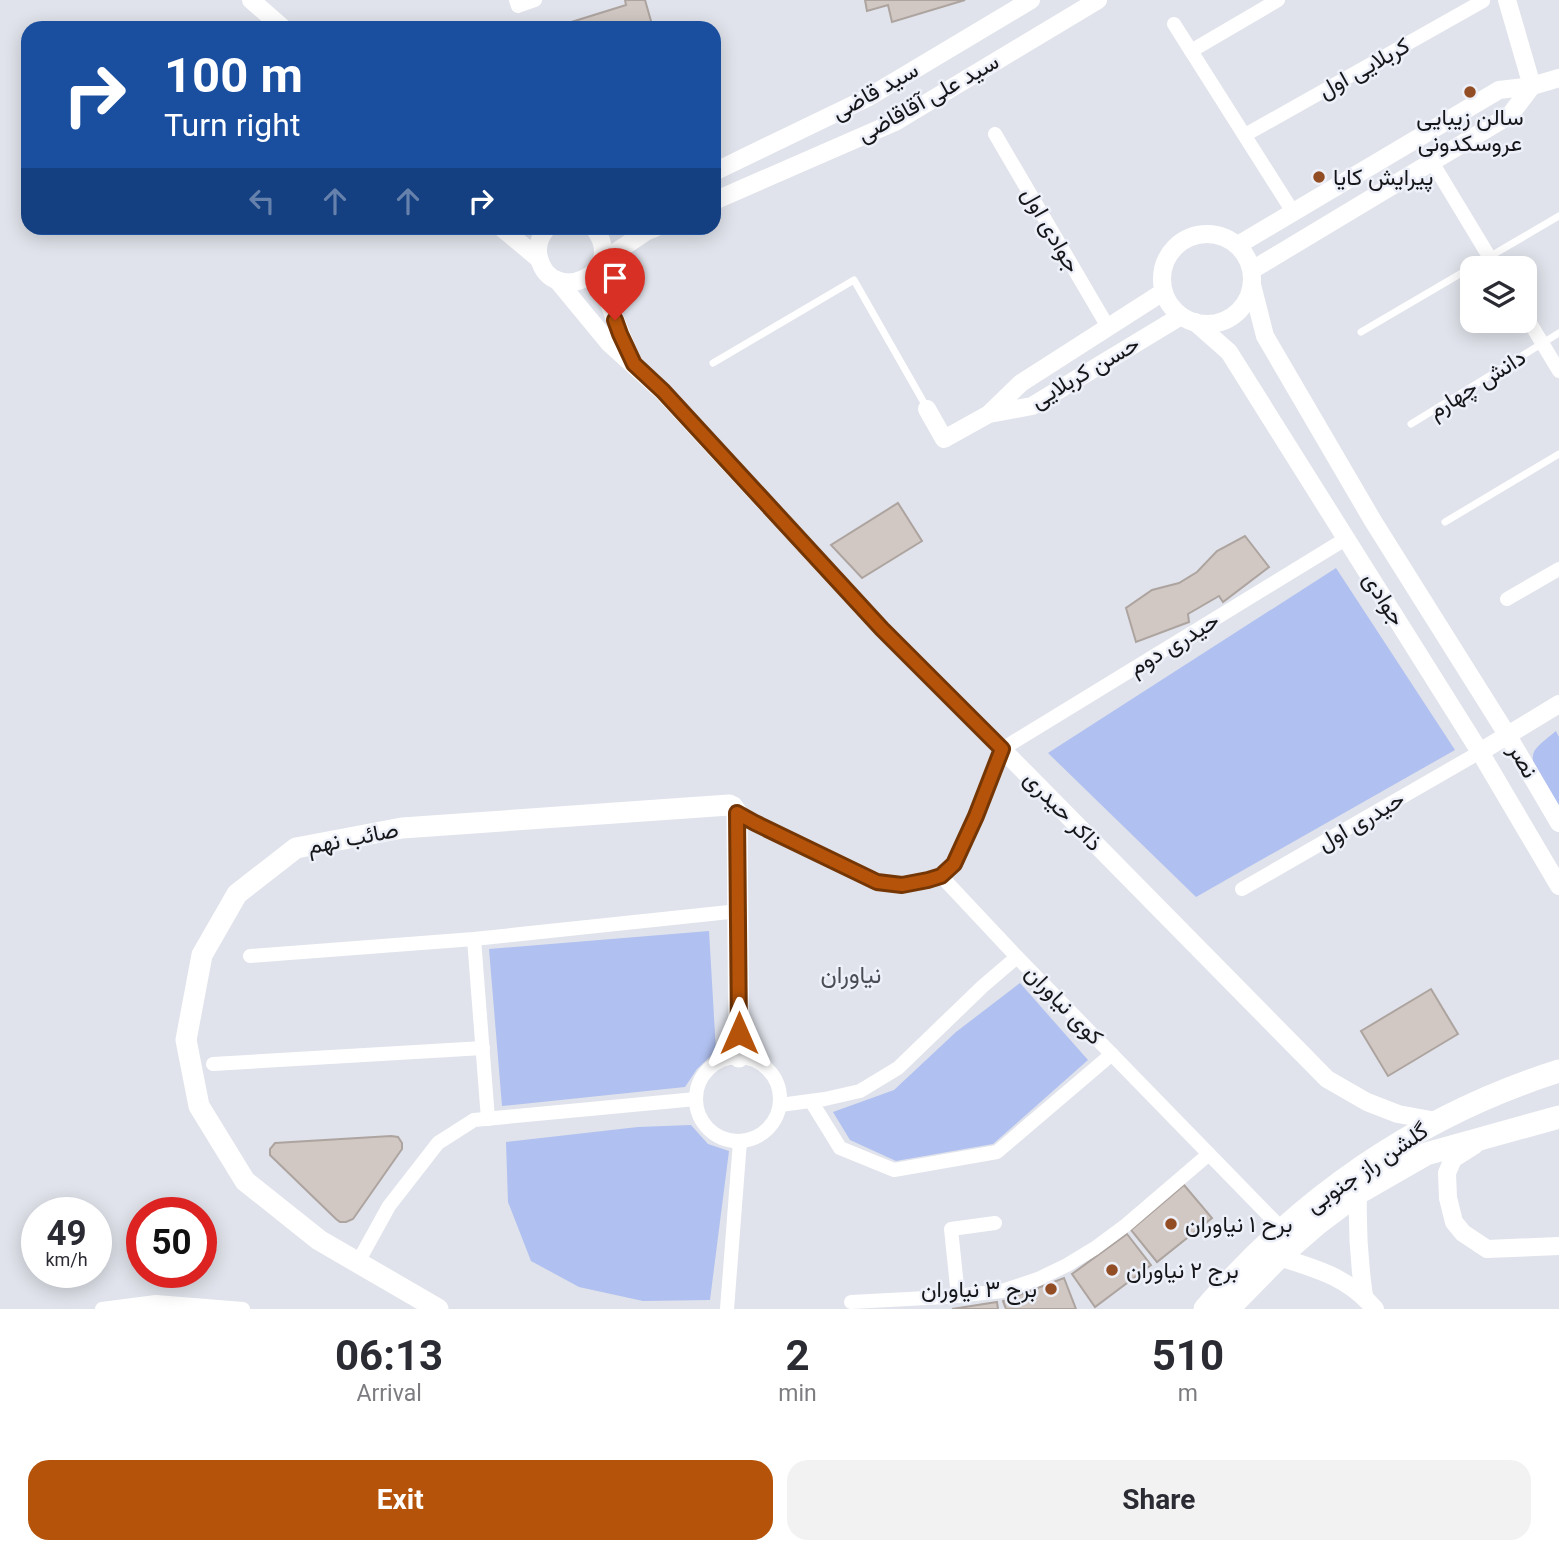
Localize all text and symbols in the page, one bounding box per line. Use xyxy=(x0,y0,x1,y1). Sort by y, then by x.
street label: کربلایی اول xyxy=(1314,32,1415,105)
text: 100 m xyxy=(164,47,303,104)
street label: سید علی آقاقاضی xyxy=(852,48,1004,148)
icon: right xyxy=(49,49,140,140)
street label: سید قاضی xyxy=(827,56,923,126)
marker: سالن زیبایی عروسکدونی xyxy=(1462,84,1478,100)
place label: سالن زیبایی عروسکدونی xyxy=(1416,104,1524,158)
text: Turn right xyxy=(164,106,300,144)
place label: پیرایش کایا xyxy=(1333,164,1433,193)
marker: پیرایش کایا xyxy=(1311,169,1327,185)
icon: left xyxy=(243,182,281,220)
icon: ahead xyxy=(316,182,354,220)
icon: ahead xyxy=(389,182,427,220)
icon: right xyxy=(462,182,500,220)
street label: جوادی اول xyxy=(1015,182,1086,278)
pin xyxy=(585,248,645,320)
map controls xyxy=(1460,256,1537,333)
button: layers xyxy=(1460,256,1537,333)
icon: arrive xyxy=(596,259,634,297)
street label: حسن کربلایی xyxy=(1026,330,1145,415)
street label: دانش چهارم xyxy=(1423,343,1532,426)
street label: جوادی xyxy=(1356,567,1411,631)
street label: حیدری دوم xyxy=(1124,606,1225,682)
street label: نصر xyxy=(1501,738,1543,784)
street label: ذاکر حیدری xyxy=(1017,765,1108,857)
street label: حیدری اول xyxy=(1313,785,1410,858)
street label: صائب نهم xyxy=(305,816,401,861)
street label: کوی نیاوران xyxy=(1019,959,1109,1051)
district label: نیاوران xyxy=(821,961,881,990)
position arrow xyxy=(702,996,776,1070)
street label: گلشن راز جنوبی xyxy=(1301,1117,1434,1220)
speed limit sign: 50 xyxy=(126,1197,217,1288)
place label: برح ۱ نیاوران xyxy=(1185,1211,1292,1240)
text: 49 xyxy=(46,1213,87,1254)
marker: برح ۱ نیاوران xyxy=(1163,1216,1179,1232)
text: km/h xyxy=(45,1249,88,1270)
place label: برج ۲ نیاوران xyxy=(1126,1257,1239,1286)
marker: برج ۲ نیاوران xyxy=(1104,1262,1120,1278)
place label: برج ۳ نیاوران xyxy=(921,1276,1037,1305)
marker: برج ۳ نیاوران xyxy=(1043,1281,1059,1297)
text: 06:13 xyxy=(335,1331,443,1380)
text: 2 xyxy=(785,1331,810,1380)
text: 510 xyxy=(1152,1331,1224,1380)
text: Arrival xyxy=(356,1380,422,1407)
text: min xyxy=(778,1380,817,1407)
text: m xyxy=(1178,1380,1198,1407)
button: Exit xyxy=(28,1460,773,1540)
button: Share xyxy=(787,1460,1531,1540)

